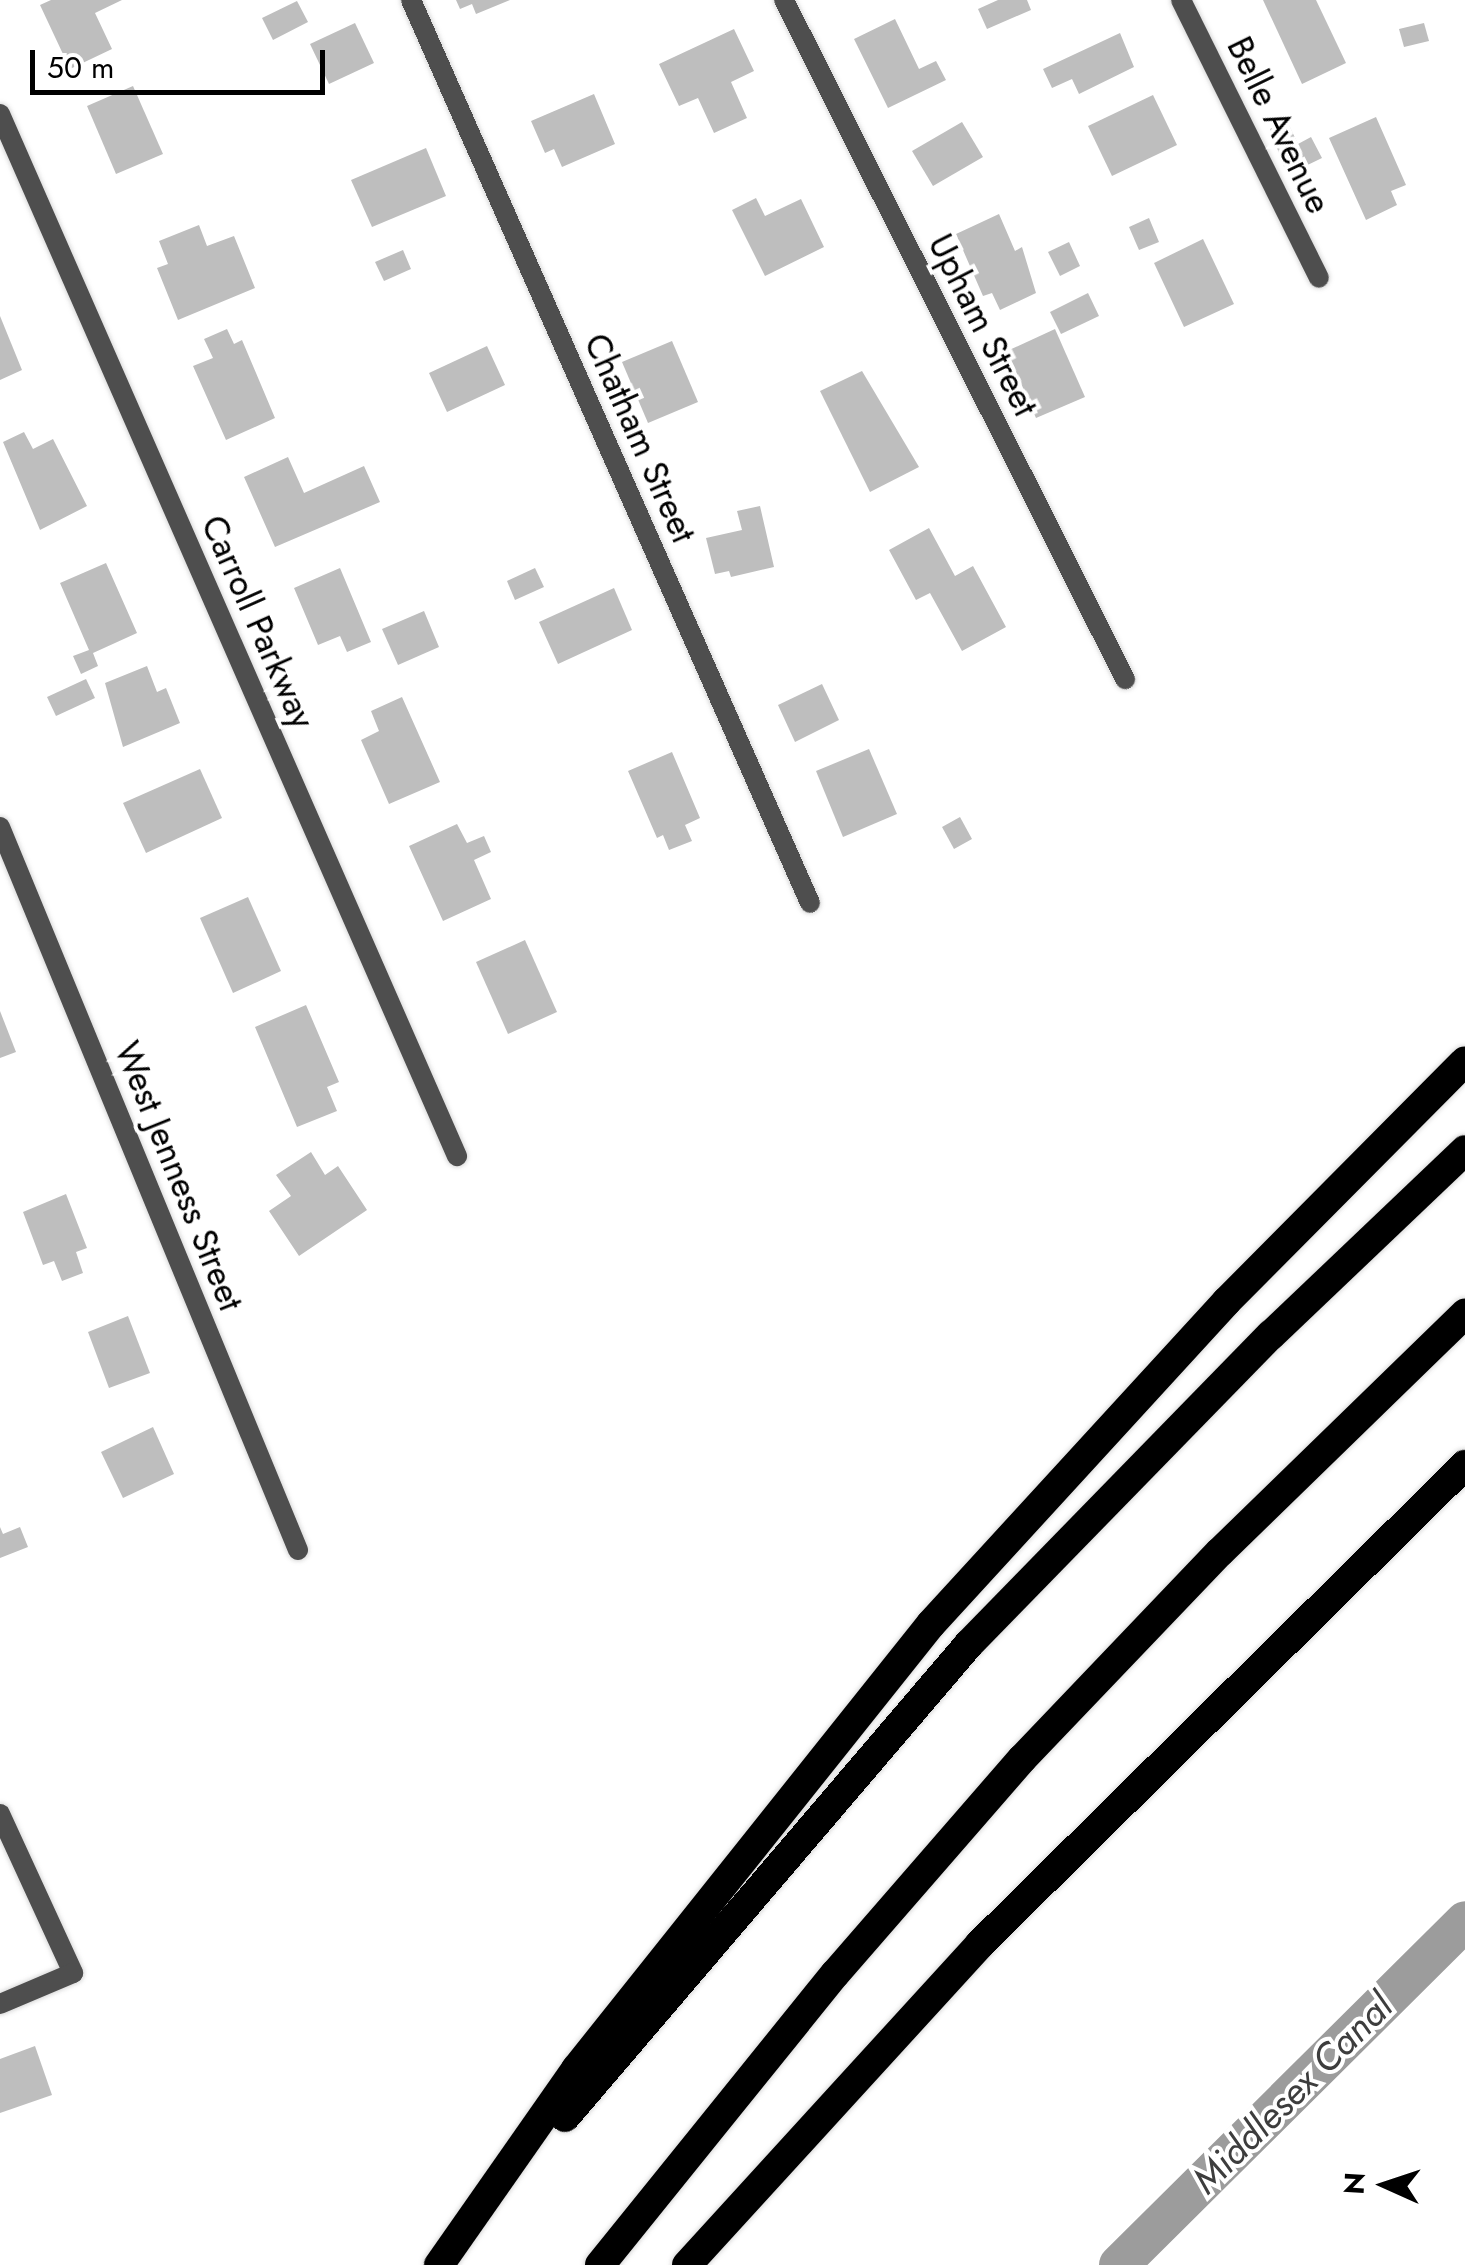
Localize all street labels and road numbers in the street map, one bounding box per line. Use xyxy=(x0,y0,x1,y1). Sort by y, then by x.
street label: Belle Avenue xyxy=(1218,30,1340,220)
street label: Upham Street xyxy=(919,227,1047,423)
street label: Chatham Street xyxy=(575,327,705,549)
street label: Carroll Parkway xyxy=(192,509,324,735)
street label: West Jenness Street xyxy=(106,1035,252,1317)

